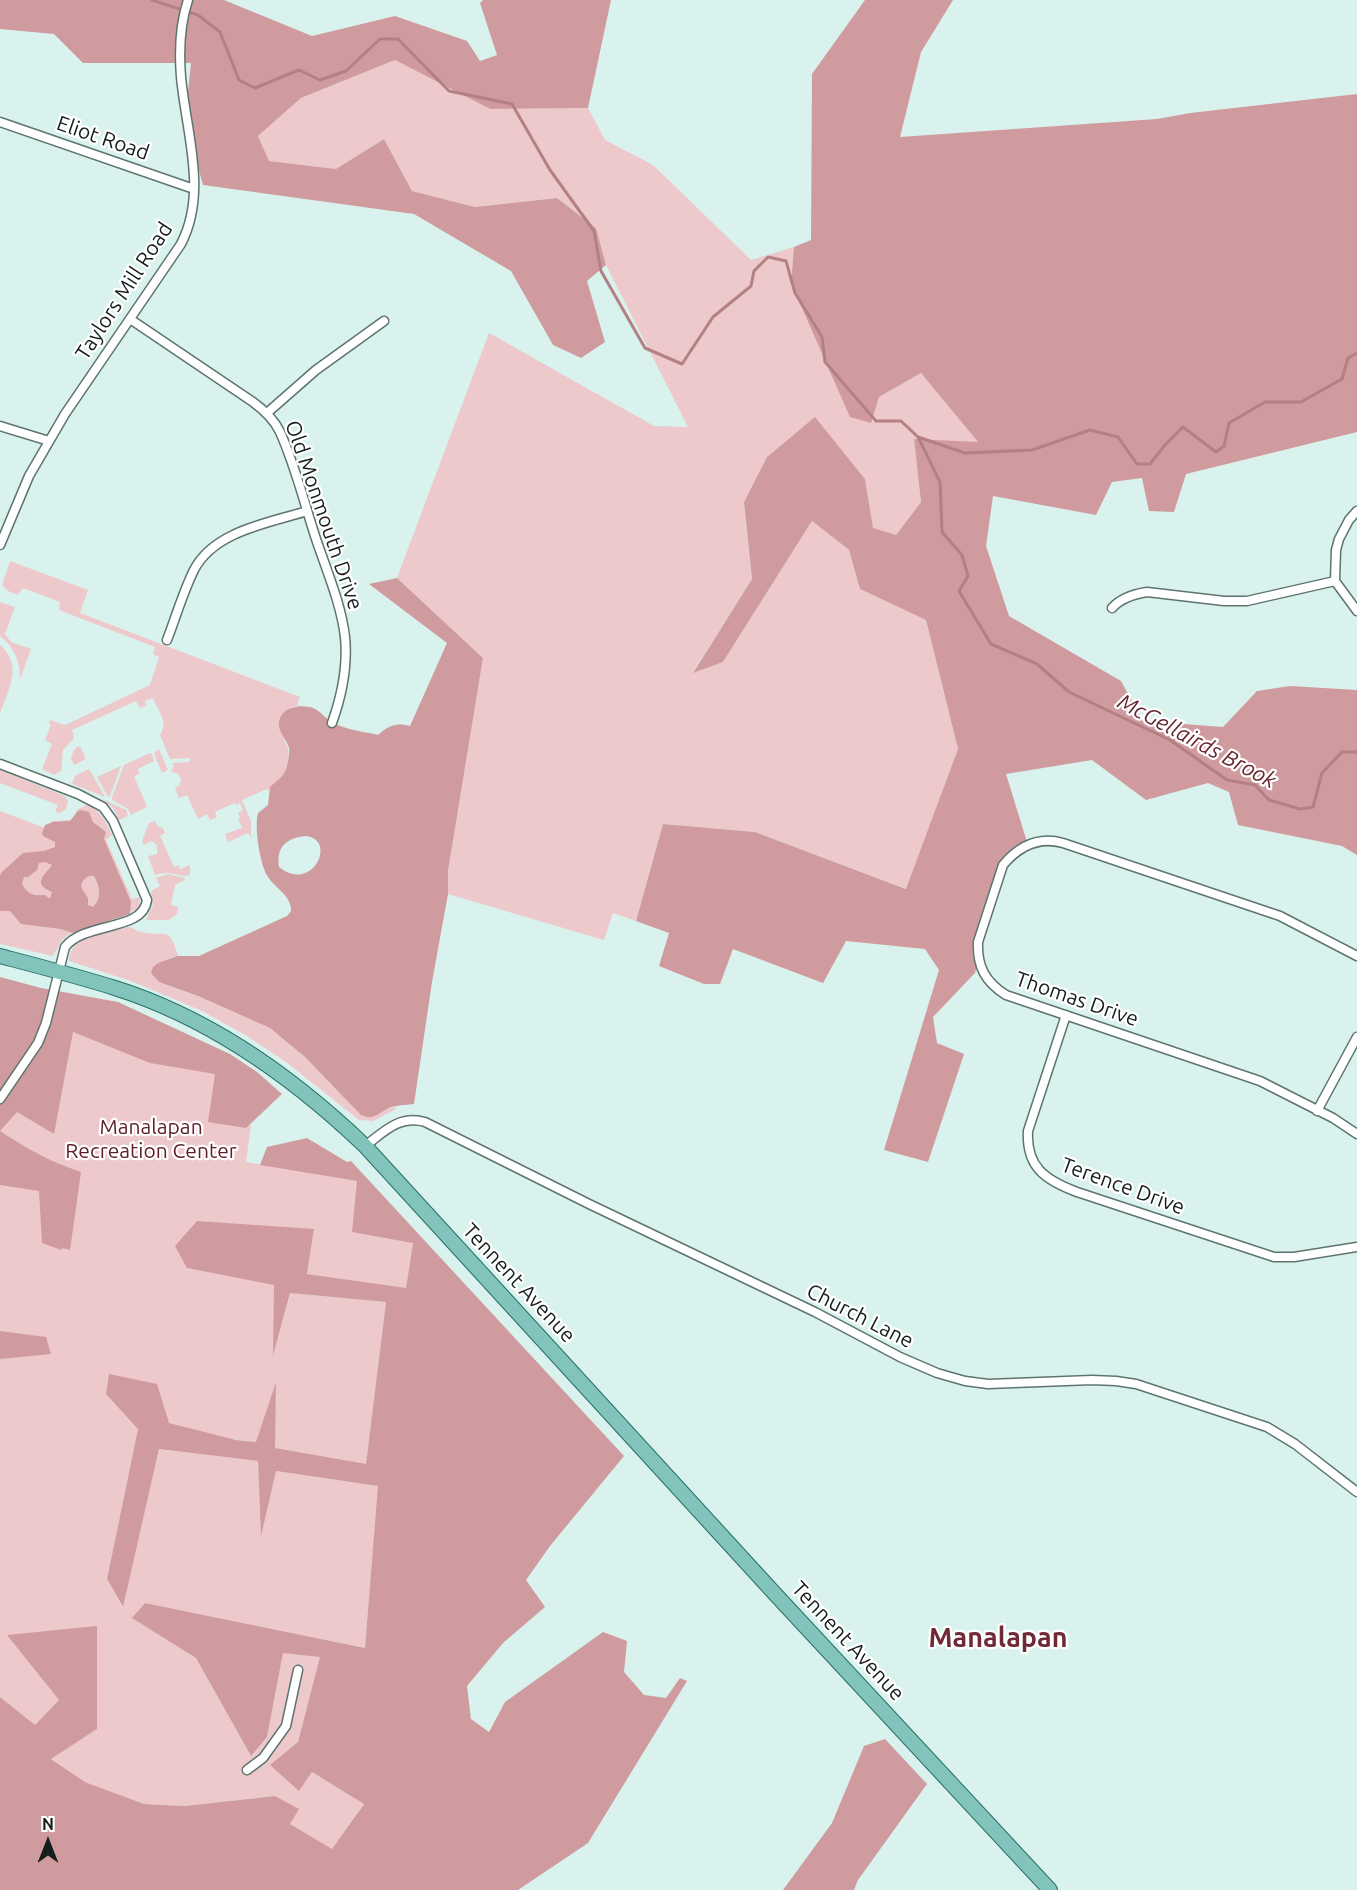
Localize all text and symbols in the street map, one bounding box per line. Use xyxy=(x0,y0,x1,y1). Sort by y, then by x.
street label: Eliot Road xyxy=(53,110,153,166)
street label: Taylors Mill Road xyxy=(70,217,178,365)
street label: Old Monmouth Drive xyxy=(280,417,368,613)
water label: McGellairds Brook xyxy=(1113,688,1281,794)
street label: Thomas Drive xyxy=(1012,966,1142,1032)
park label: Manalapan Recreation Center xyxy=(65,1114,237,1164)
street label: Terence Drive xyxy=(1058,1152,1188,1220)
street label: Tennent Avenue xyxy=(457,1218,581,1348)
street label: Church Lane xyxy=(802,1278,918,1354)
street label: Tennent Avenue xyxy=(786,1576,910,1706)
district label: Manalapan xyxy=(929,1622,1067,1654)
north arrow xyxy=(18,1812,78,1872)
text: N xyxy=(42,1815,54,1833)

